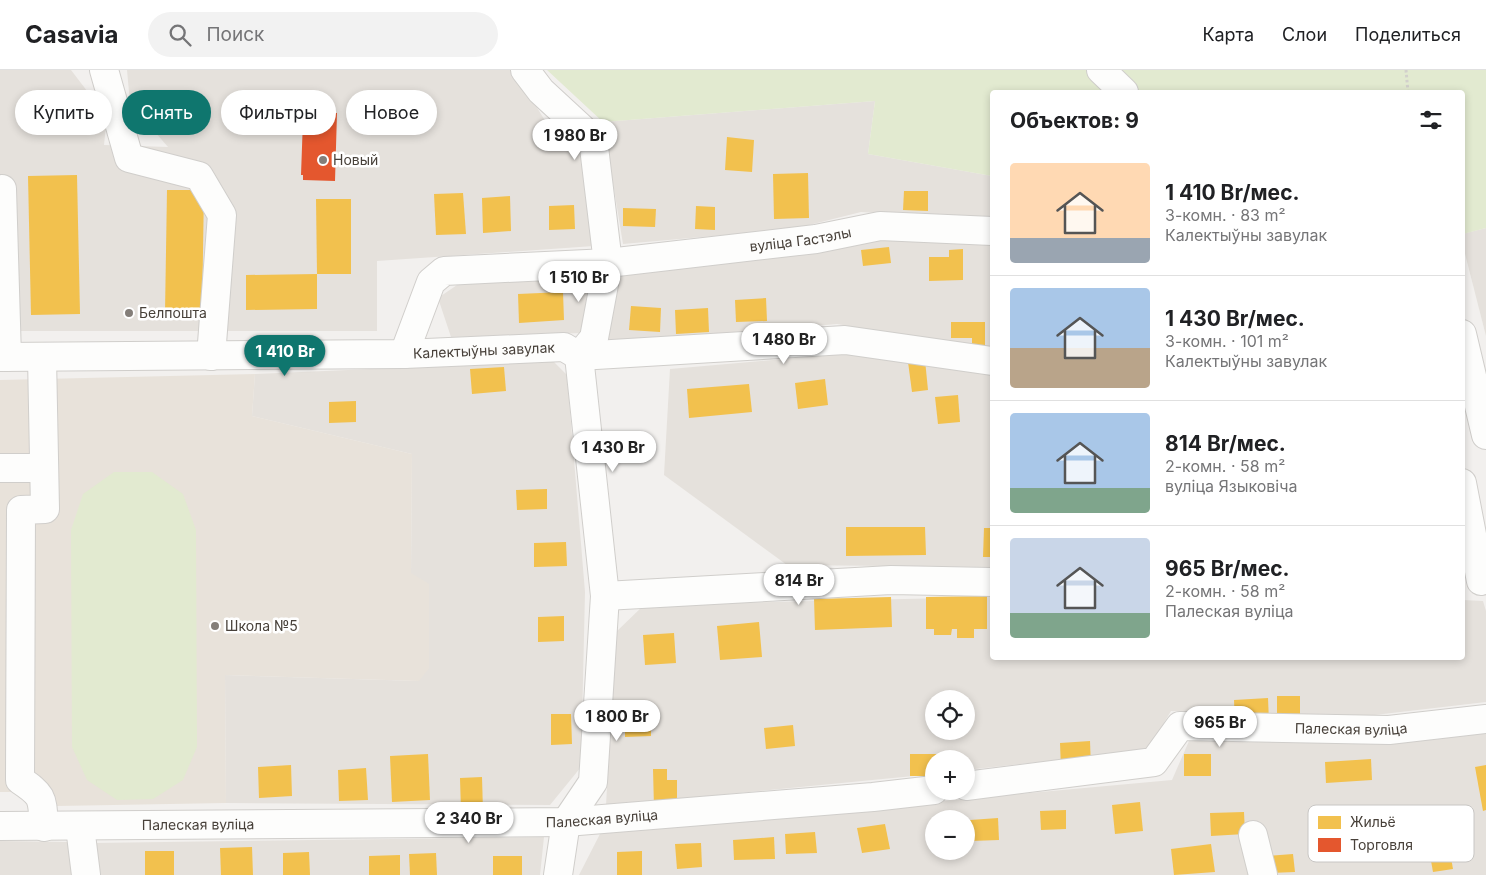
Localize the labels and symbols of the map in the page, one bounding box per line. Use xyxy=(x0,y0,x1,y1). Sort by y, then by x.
pin: 1 980 Br xyxy=(523,118,627,161)
place label: Новый xyxy=(333,151,378,168)
marker: Новый xyxy=(317,154,329,166)
street label: вуліца Гастэлы xyxy=(749,223,853,255)
pin: 1 510 Br xyxy=(527,260,631,303)
place label: Белпошта xyxy=(139,304,207,321)
marker: Белпошта xyxy=(123,307,135,319)
pin: 1 480 Br xyxy=(732,322,836,365)
pin: 1 410 Br xyxy=(233,334,337,377)
street label: Калектыўны завулак xyxy=(413,338,556,362)
pin: 1 430 Br xyxy=(561,430,665,473)
pin: 814 Br xyxy=(758,564,840,606)
place label: Школа №5 xyxy=(225,617,298,634)
marker: Школа №5 xyxy=(209,620,221,632)
pin: 1 800 Br xyxy=(565,700,669,742)
pin: 965 Br xyxy=(1179,706,1261,748)
street label: Палеская вуліца xyxy=(1295,719,1408,738)
pin: 2 340 Br xyxy=(417,802,521,844)
legend xyxy=(1308,805,1474,862)
street label: Палеская вуліца xyxy=(546,806,659,830)
text: Жильё xyxy=(1350,813,1396,830)
street label: Палеская вуліца xyxy=(142,815,254,833)
text: Торговля xyxy=(1350,836,1413,853)

